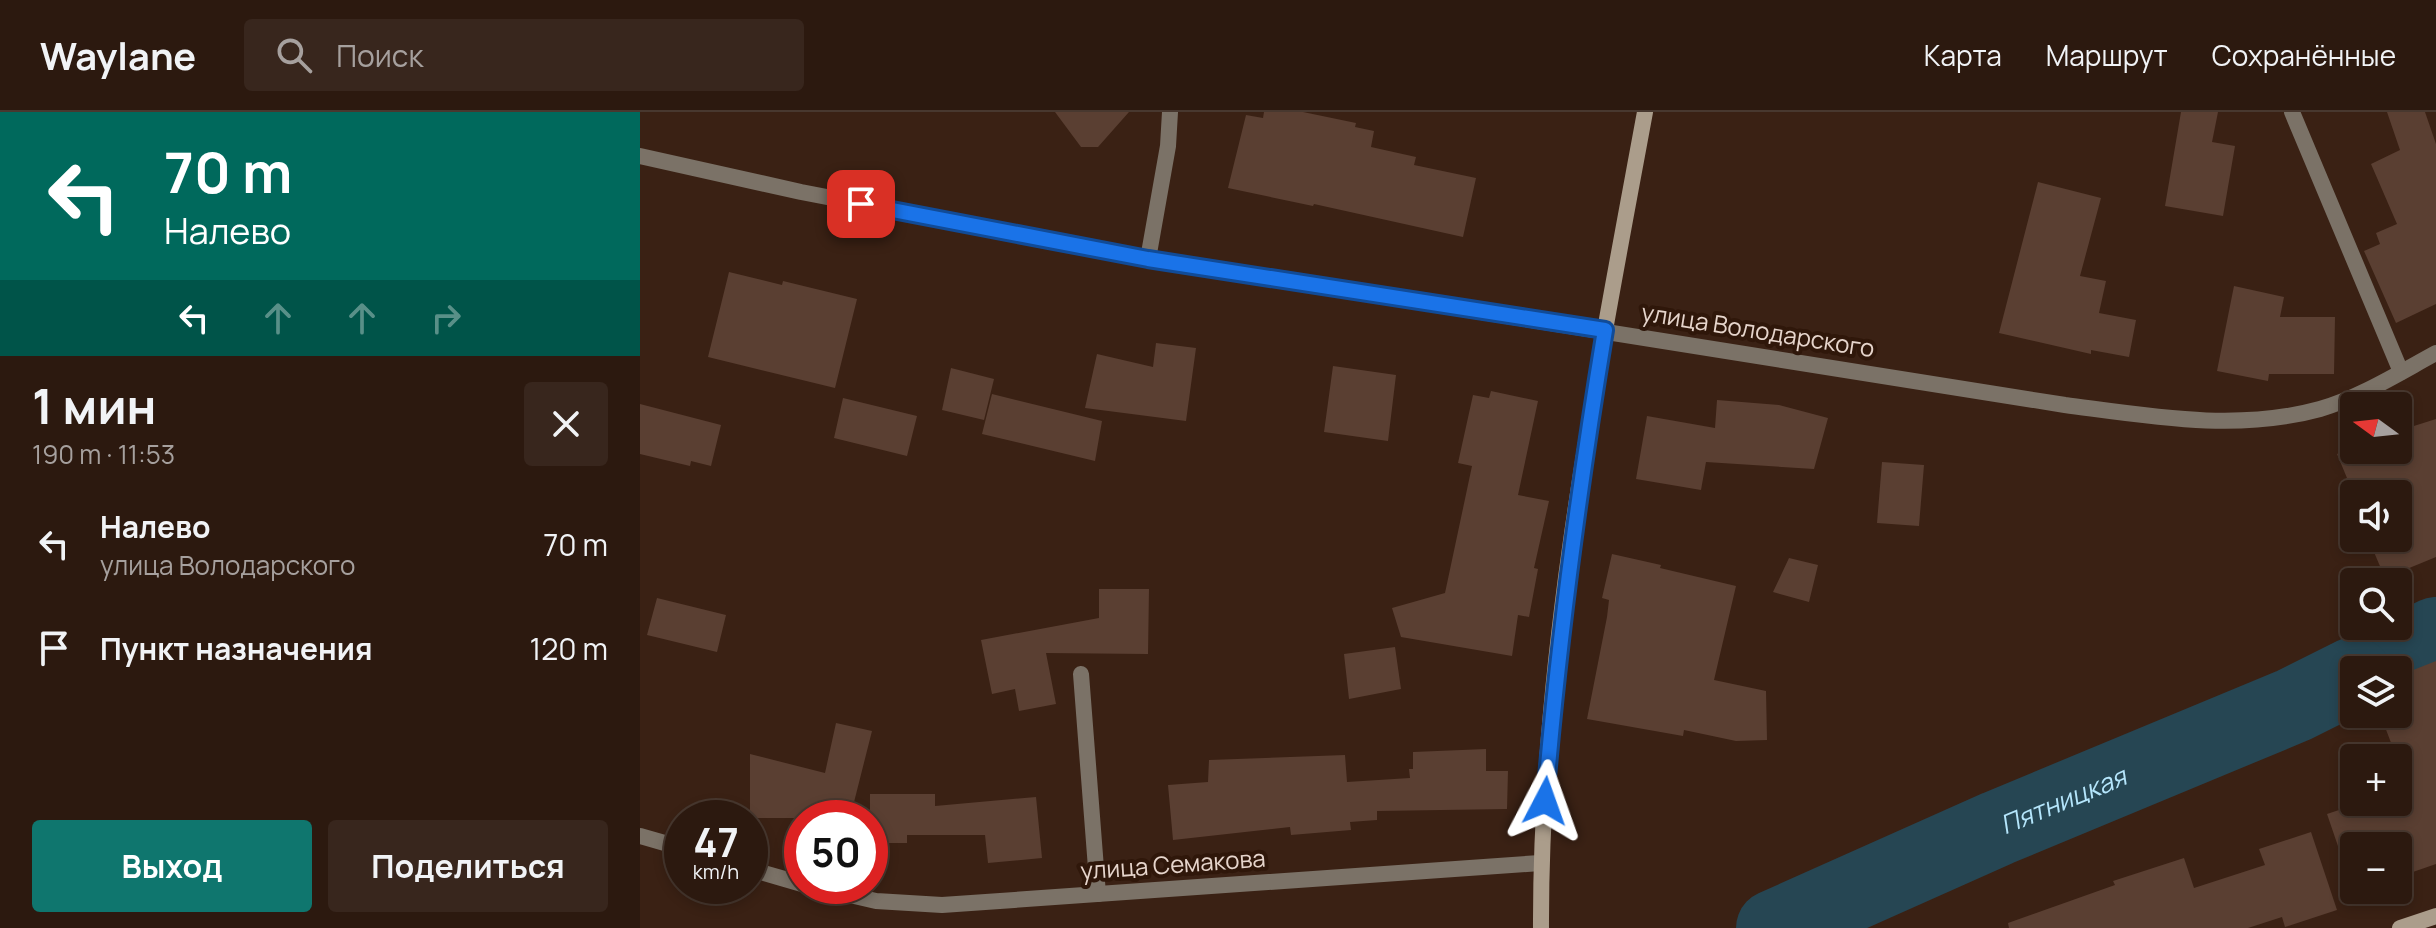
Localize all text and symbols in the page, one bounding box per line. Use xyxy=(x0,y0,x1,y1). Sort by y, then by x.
search box xyxy=(244,19,804,91)
text: Waylane xyxy=(40,29,196,81)
icon: search xyxy=(272,33,316,77)
text: Поиск xyxy=(336,35,423,76)
text: Карта xyxy=(1924,36,2002,74)
text: Маршрут xyxy=(2046,36,2168,74)
text: Сохранённые xyxy=(2212,36,2396,74)
text: 70 m xyxy=(164,133,292,210)
icon: left xyxy=(32,144,136,248)
pin xyxy=(827,170,895,238)
icon: arrive xyxy=(839,182,883,226)
text: Налево xyxy=(164,206,291,255)
street label: улица Володарского xyxy=(1639,295,1877,364)
icon: left xyxy=(172,296,216,340)
icon: ahead xyxy=(256,296,300,340)
icon: ahead xyxy=(340,296,384,340)
icon: right xyxy=(424,296,468,340)
text: 1 мин xyxy=(32,373,156,438)
button: close xyxy=(524,382,608,466)
north arrow xyxy=(2340,392,2412,464)
map controls xyxy=(2340,392,2412,904)
text: 190 m · 11:53 xyxy=(32,436,175,472)
button: sound xyxy=(2340,480,2412,552)
text: Налево xyxy=(100,506,210,547)
icon: left xyxy=(32,522,76,566)
text: 70 m xyxy=(543,524,608,565)
text: улица Володарского xyxy=(100,547,355,583)
button: search xyxy=(2340,568,2412,640)
icon: arrive xyxy=(32,626,76,670)
text: Пункт назначения xyxy=(100,628,373,669)
text: 120 m xyxy=(529,628,608,669)
button: layers xyxy=(2340,656,2412,728)
button: + xyxy=(2340,744,2412,816)
water label: Пятницкая xyxy=(1994,757,2134,842)
position arrow xyxy=(1503,759,1587,843)
speed limit sign: 50 xyxy=(784,800,888,904)
text: 47 xyxy=(693,814,739,869)
button: Выход xyxy=(32,820,312,912)
button: Поделиться xyxy=(328,820,608,912)
button: − xyxy=(2340,832,2412,904)
street label: улица Семакова xyxy=(1079,841,1267,886)
text: km/h xyxy=(693,858,739,885)

